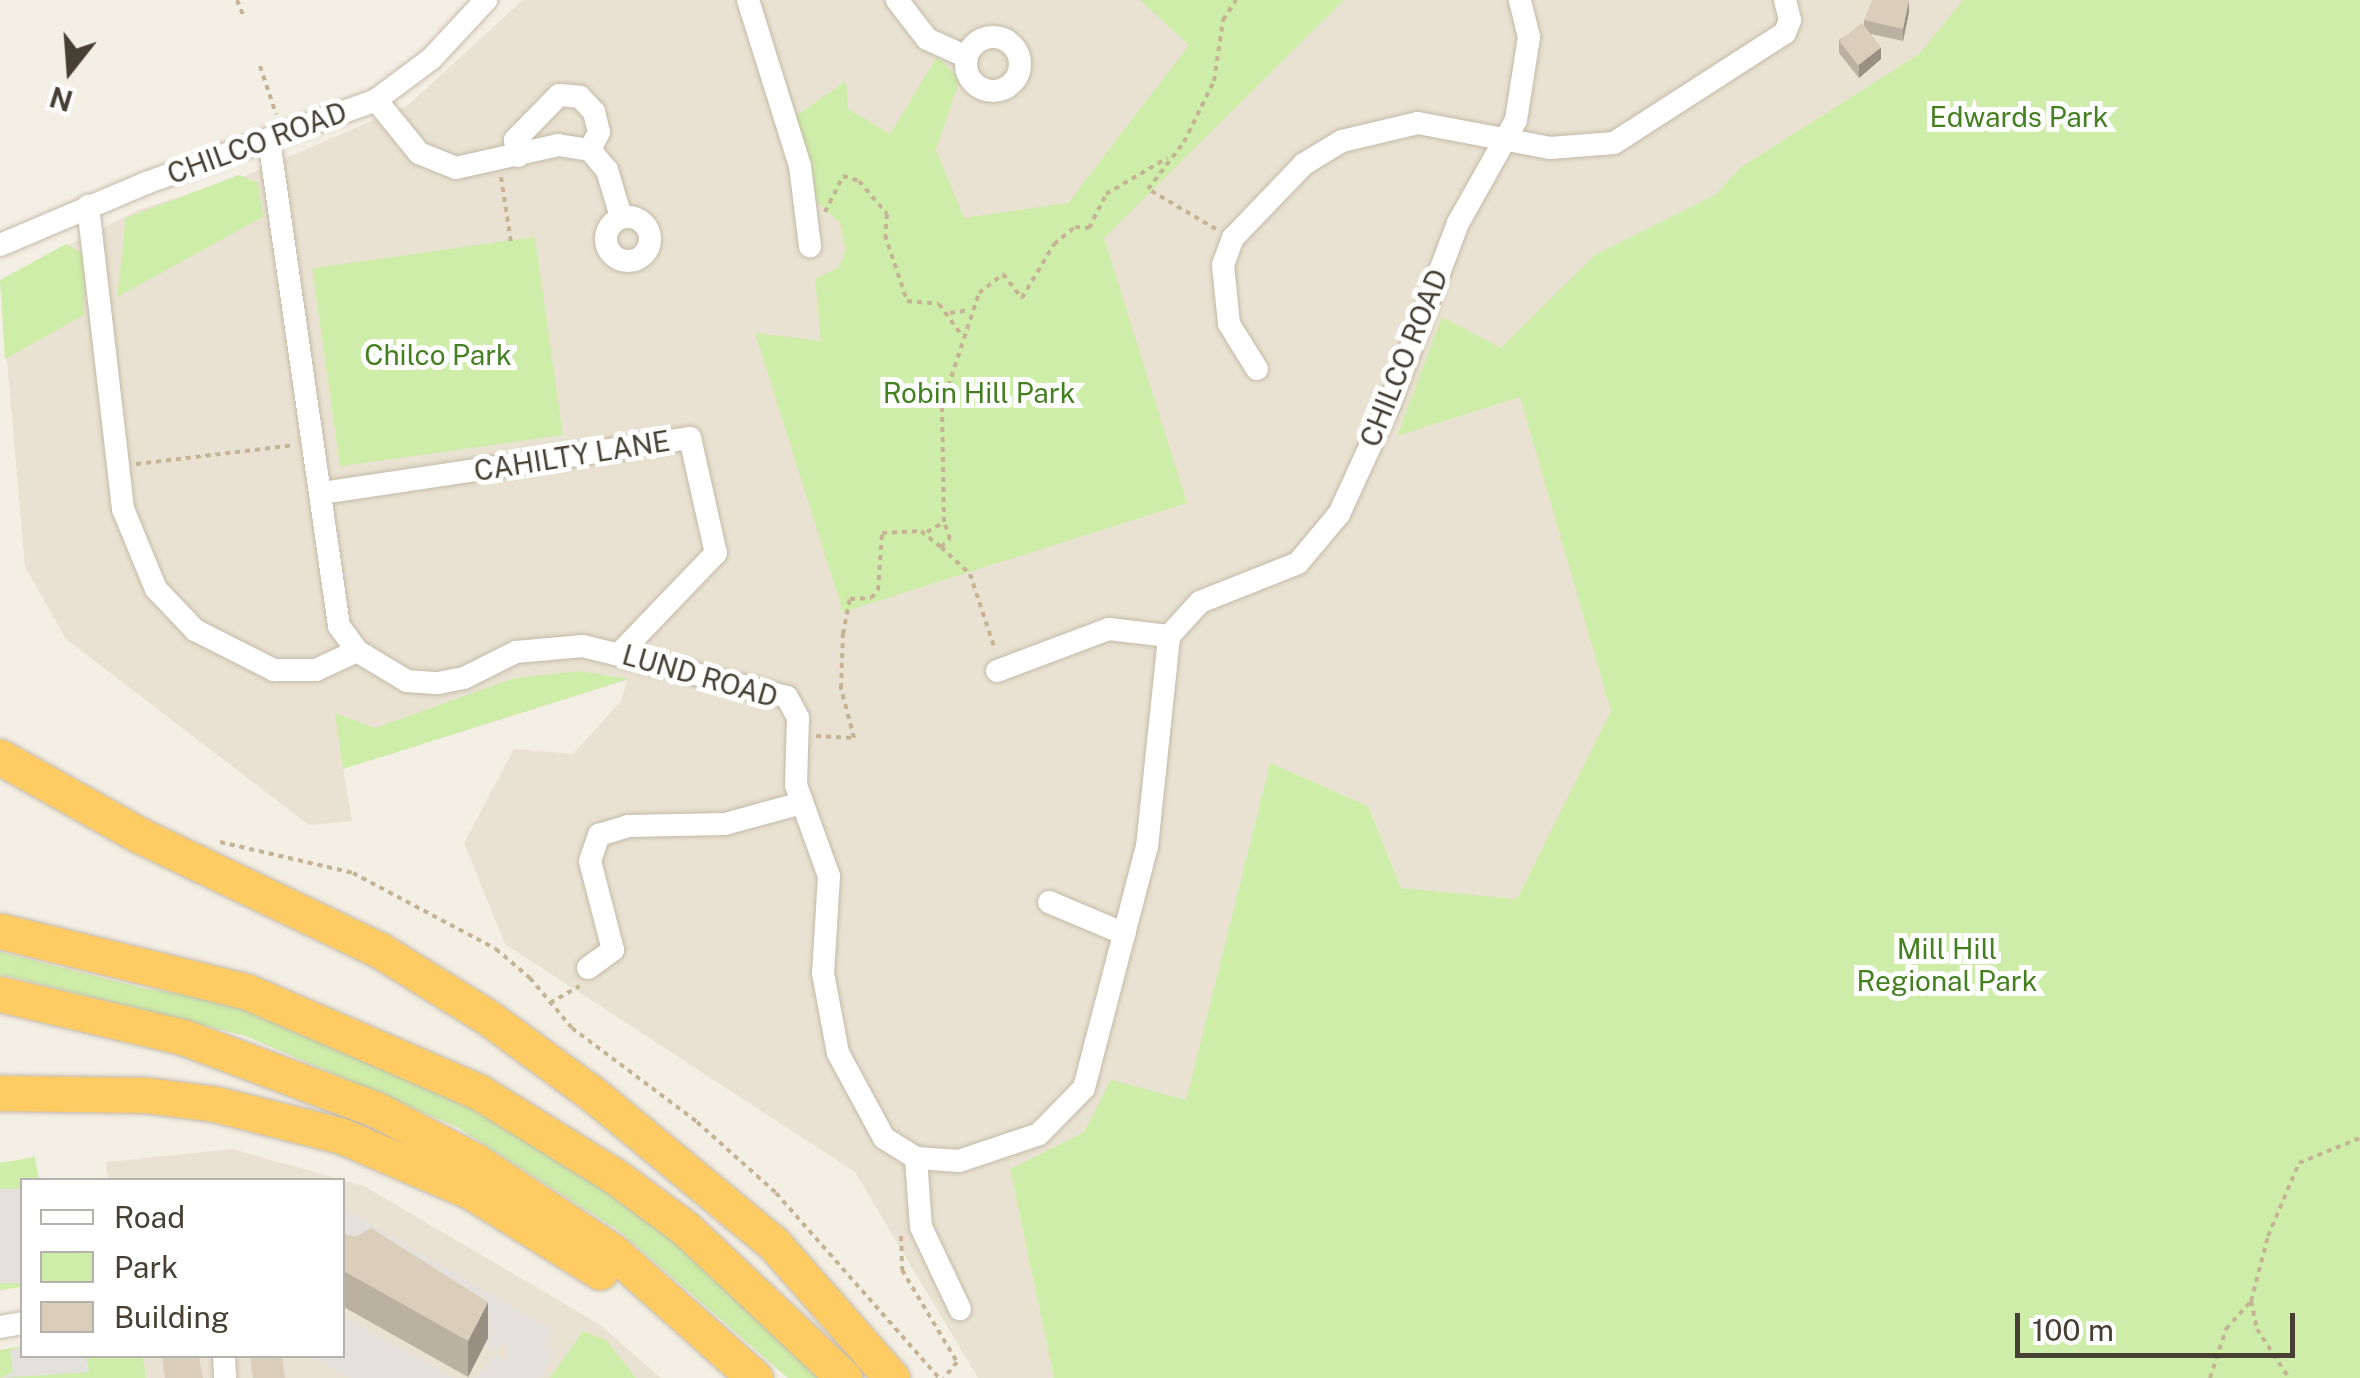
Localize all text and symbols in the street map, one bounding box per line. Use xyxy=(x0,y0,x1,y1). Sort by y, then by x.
north arrow xyxy=(20,20,120,120)
text: N xyxy=(46,80,76,118)
street label: CHILCO ROAD xyxy=(163,95,351,191)
park label: Edwards Park xyxy=(1930,100,2108,134)
street label: CHILCO ROAD xyxy=(1353,264,1455,452)
park label: Chilco Park xyxy=(364,338,512,372)
park label: Robin Hill Park xyxy=(883,376,1075,410)
street label: CAHILTY LANE xyxy=(471,424,673,488)
street label: LUND ROAD xyxy=(618,638,782,714)
park label: Mill Hill Regional Park xyxy=(1856,932,2038,998)
legend xyxy=(20,1178,345,1358)
text: Road xyxy=(114,1199,185,1235)
text: Park xyxy=(114,1249,178,1285)
scale bar xyxy=(2020,1293,2300,1355)
text: Building xyxy=(114,1299,229,1335)
text: 100 m xyxy=(2032,1312,2114,1348)

